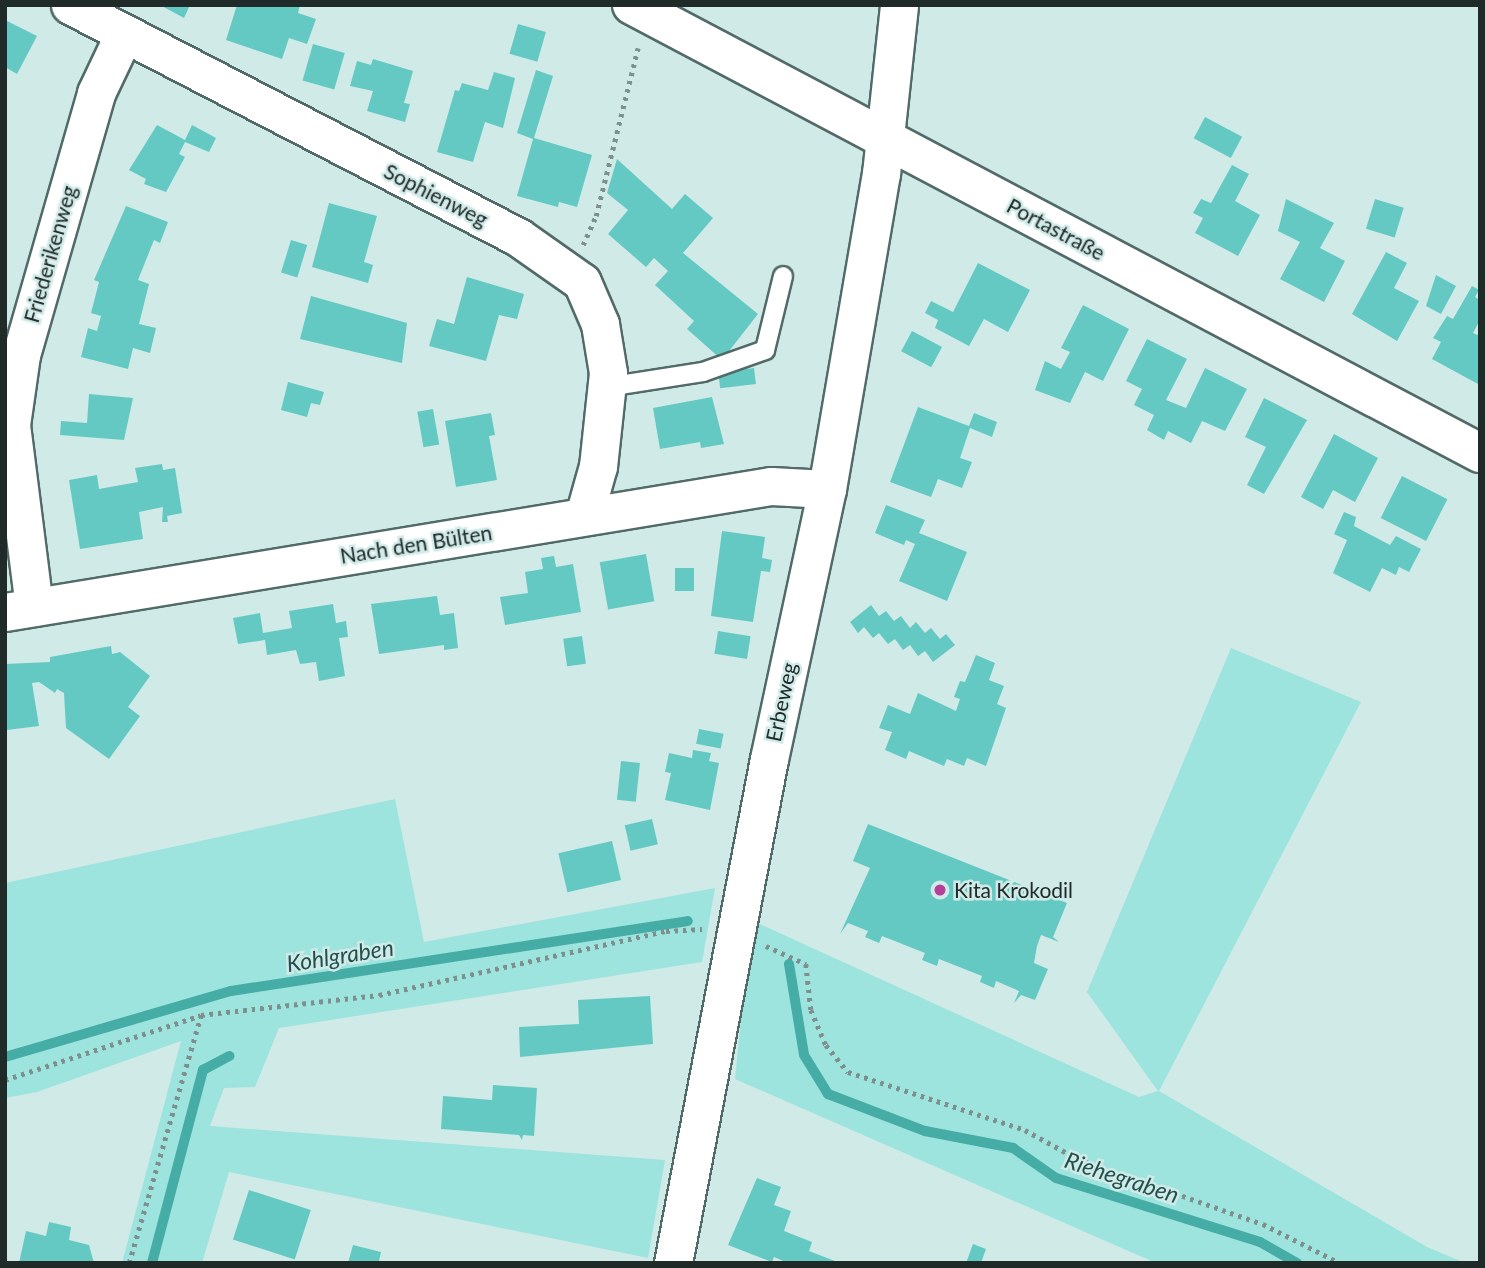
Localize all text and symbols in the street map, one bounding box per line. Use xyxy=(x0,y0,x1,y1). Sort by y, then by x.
street label: Sophienweg xyxy=(380,158,492,232)
street label: Friederikenweg xyxy=(18,183,82,325)
street label: Portastraße xyxy=(1003,193,1109,265)
street label: Nach den Bülten xyxy=(338,520,494,568)
street label: Erbeweg xyxy=(760,660,802,744)
place label: Kita Krokodil xyxy=(954,877,1073,903)
marker: Kita Krokodil xyxy=(932,882,948,898)
water label: Kohlgraben xyxy=(284,933,396,977)
water label: Riehegraben xyxy=(1062,1146,1182,1208)

